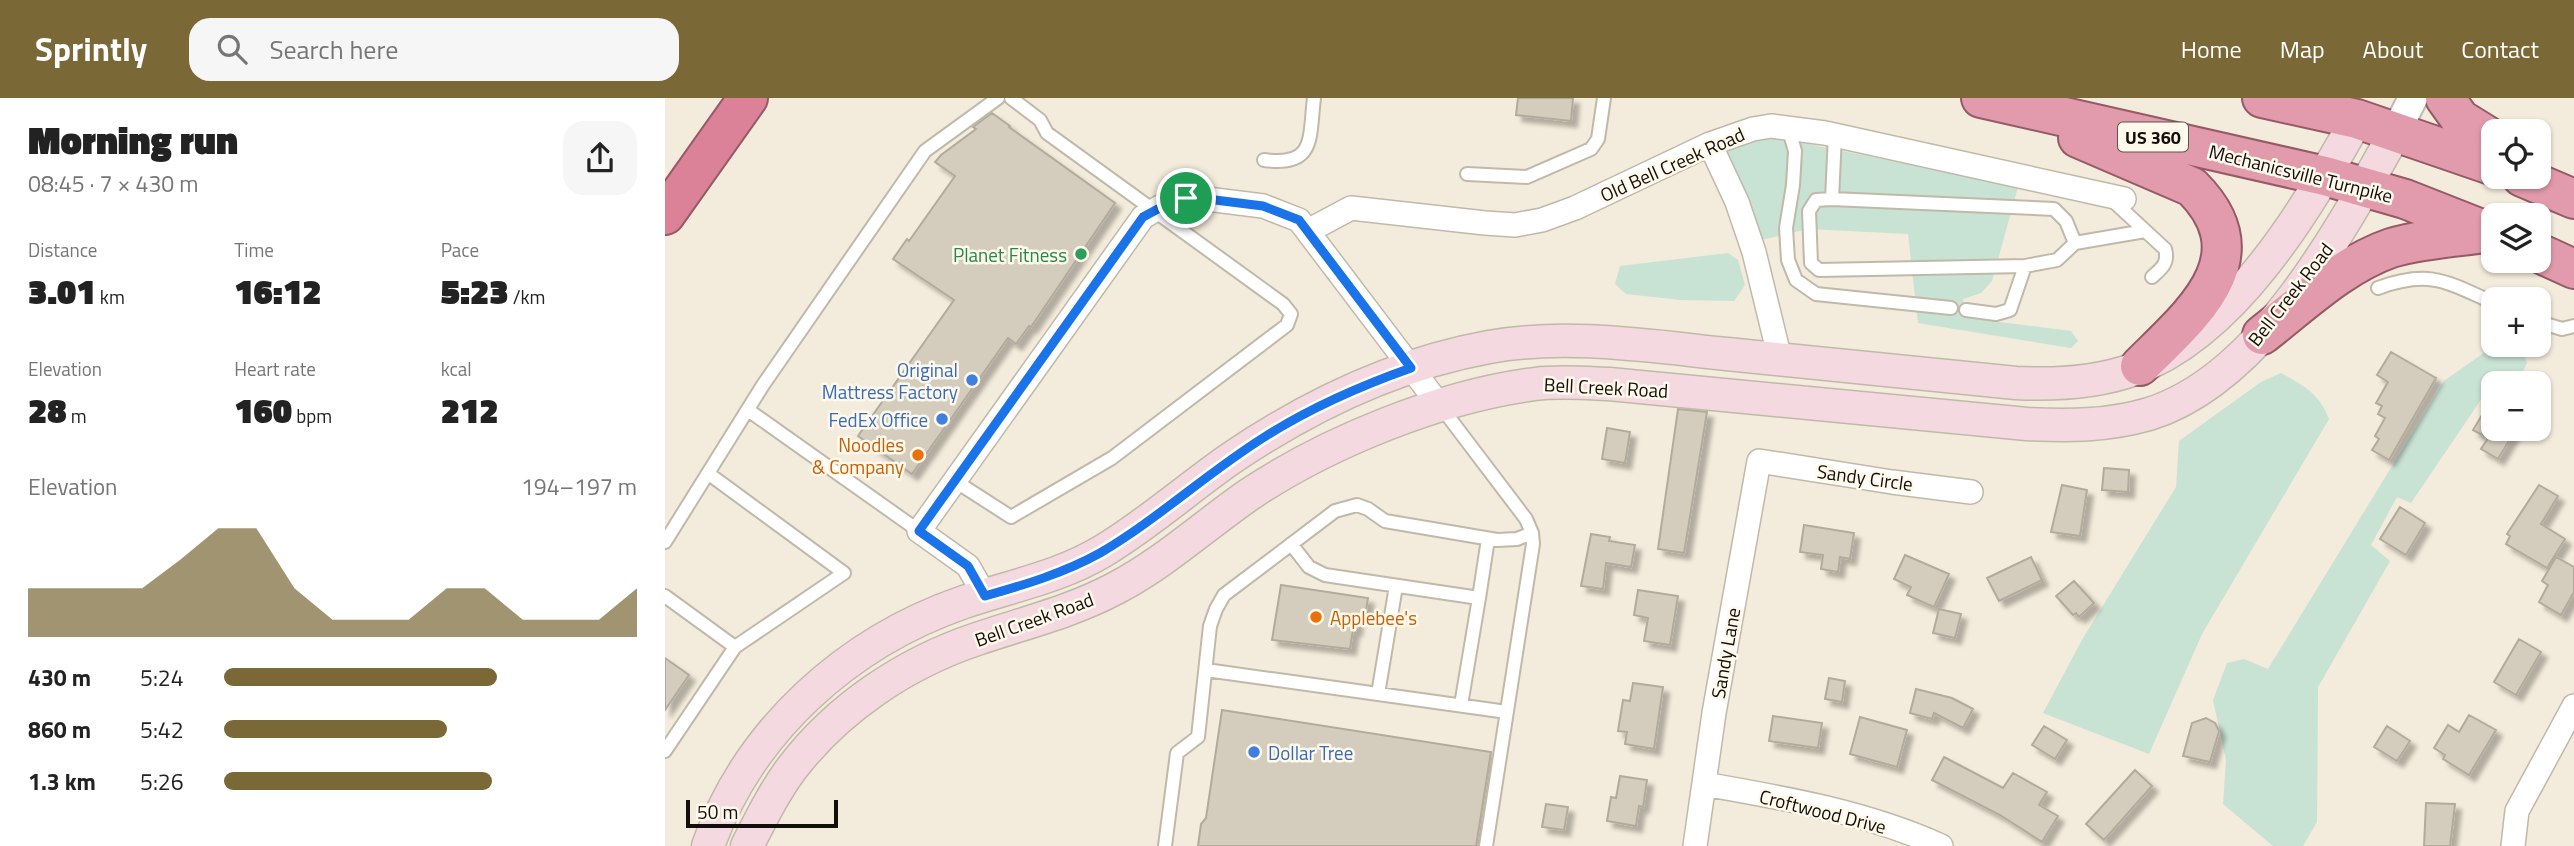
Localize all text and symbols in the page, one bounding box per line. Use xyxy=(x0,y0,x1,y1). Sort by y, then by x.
search box xyxy=(189,18,679,81)
text: Sprintly xyxy=(35,24,147,74)
icon: search xyxy=(213,30,251,68)
text: Search here xyxy=(269,30,398,69)
text: Home xyxy=(2181,31,2242,67)
text: Map xyxy=(2280,31,2325,67)
text: About xyxy=(2363,31,2423,67)
text: Contact xyxy=(2461,31,2539,67)
text: Morning run xyxy=(28,111,238,169)
street label: Old Bell Creek Road xyxy=(1595,119,1749,209)
map controls xyxy=(2481,119,2551,441)
button: locate xyxy=(2481,119,2551,189)
button: share xyxy=(563,121,637,195)
road number: US 360 xyxy=(2118,122,2188,152)
street label: Mechanicsville Turnpike xyxy=(2206,136,2396,210)
text: 08:45 · 7 × 430 m xyxy=(28,166,198,201)
pin xyxy=(1156,168,1216,228)
icon: arrive xyxy=(1167,179,1205,217)
button: layers xyxy=(2481,203,2551,273)
text: Distance xyxy=(28,235,97,264)
text: Time xyxy=(234,235,274,264)
text: Pace xyxy=(441,235,479,264)
street label: Bell Creek Road xyxy=(2240,236,2340,352)
place label: Planet Fitness xyxy=(953,240,1067,269)
marker: Planet Fitness xyxy=(1073,246,1089,262)
text: 3.01 xyxy=(28,264,96,318)
text: 16:12 xyxy=(234,264,321,318)
text: 5:23 xyxy=(441,264,509,318)
text: km xyxy=(96,282,125,311)
text: /km xyxy=(509,282,546,311)
button: + xyxy=(2481,287,2551,357)
text: Elevation xyxy=(28,354,102,383)
text: Heart rate xyxy=(234,354,316,383)
text: kcal xyxy=(441,354,472,383)
place label: Original Mattress Factory xyxy=(822,355,958,406)
street label: Bell Creek Road xyxy=(1543,369,1669,405)
button: − xyxy=(2481,371,2551,441)
marker: Original Mattress Factory xyxy=(964,372,980,388)
text: 28 xyxy=(28,383,67,437)
text: 160 xyxy=(234,383,292,437)
text: 212 xyxy=(441,383,498,437)
text: m xyxy=(67,401,87,430)
text: bpm xyxy=(292,401,332,430)
place label: FedEx Office xyxy=(828,405,928,434)
marker: FedEx Office xyxy=(934,411,950,427)
place label: Noodles & Company xyxy=(812,430,904,481)
marker: Noodles & Company xyxy=(910,447,926,463)
street label: Sandy Circle xyxy=(1815,456,1915,498)
text: Elevation xyxy=(28,469,117,504)
text: 194–197 m xyxy=(521,469,637,504)
street label: Bell Creek Road xyxy=(971,584,1097,654)
place label: Applebee's xyxy=(1330,603,1417,632)
street label: Sandy Lane xyxy=(1703,605,1747,701)
marker: Applebee's xyxy=(1308,609,1324,625)
text: 430 m xyxy=(28,660,91,695)
text: 5:24 xyxy=(140,660,184,695)
text: 860 m xyxy=(28,712,91,747)
text: 5:42 xyxy=(140,712,184,747)
place label: Dollar Tree xyxy=(1268,738,1353,767)
marker: Dollar Tree xyxy=(1246,744,1262,760)
text: 1.3 km xyxy=(28,764,96,799)
text: 5:26 xyxy=(140,764,184,799)
street label: Croftwood Drive xyxy=(1756,781,1890,841)
scale bar xyxy=(686,797,838,829)
text: 50 m xyxy=(697,797,738,826)

